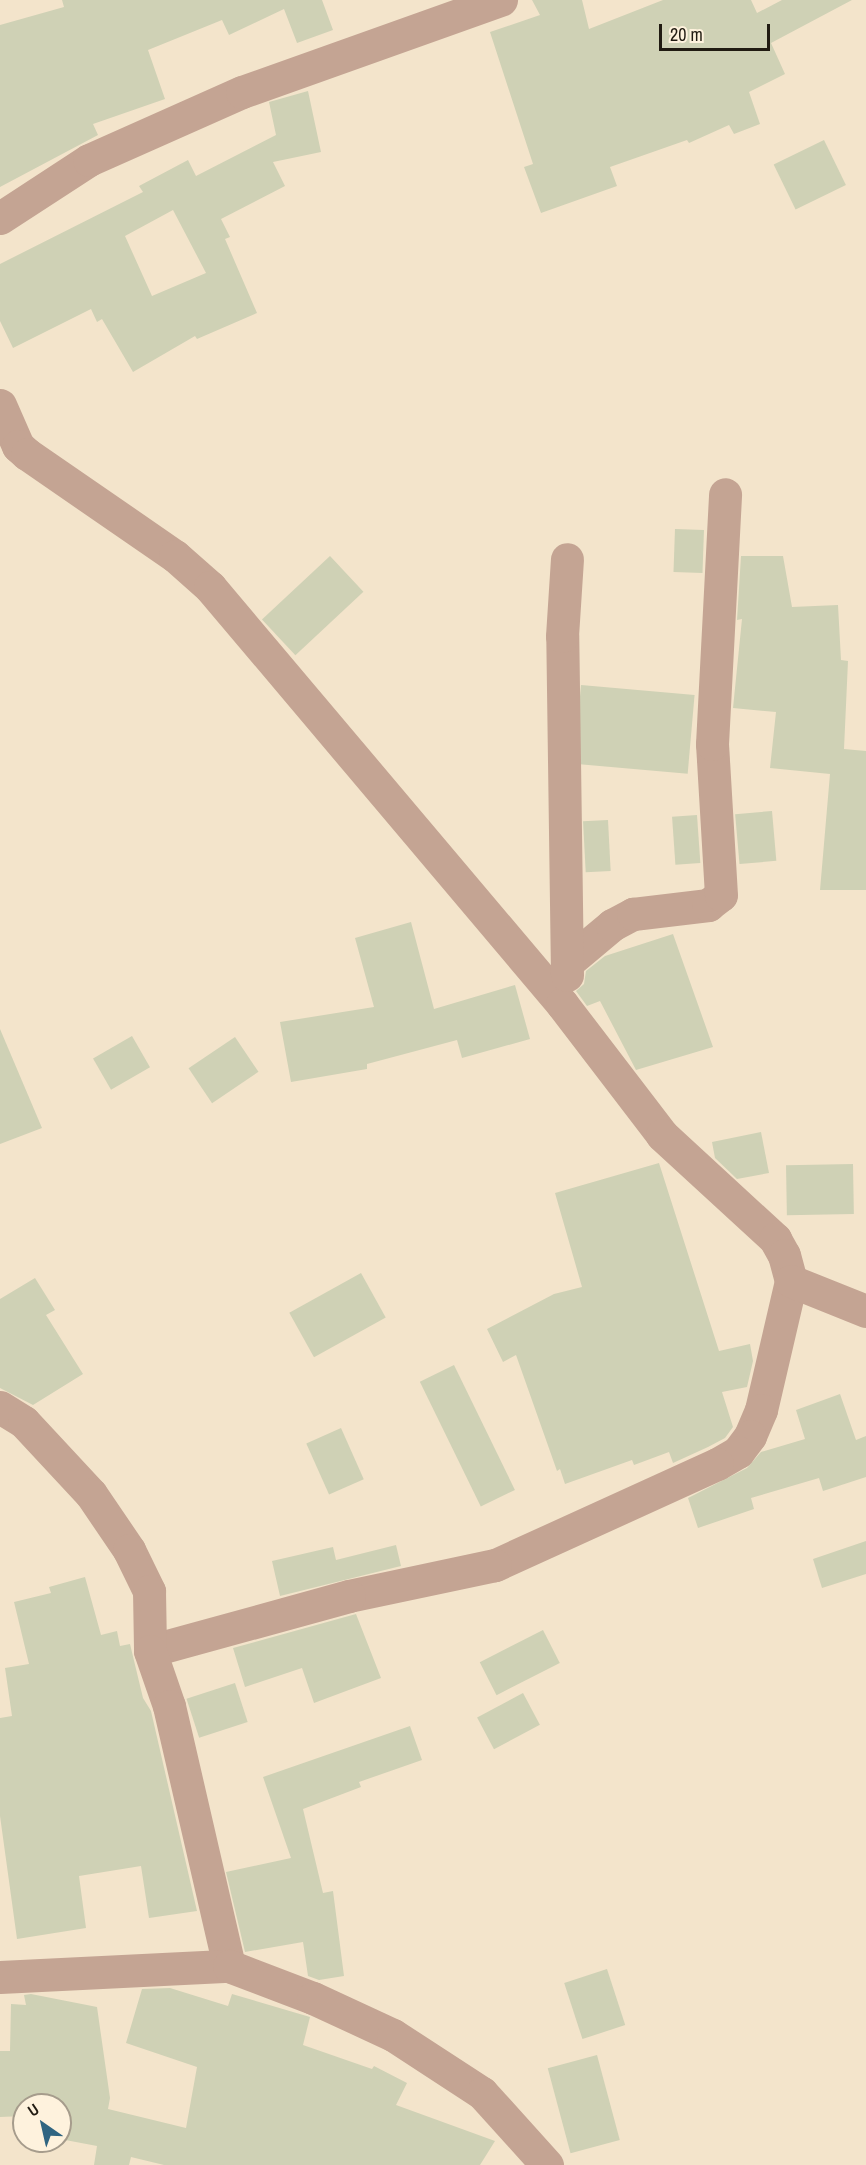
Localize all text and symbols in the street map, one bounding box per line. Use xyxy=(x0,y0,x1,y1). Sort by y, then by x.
scale bar xyxy=(662,12,773,50)
text: 20 m xyxy=(670,22,703,47)
north arrow xyxy=(12,2093,72,2153)
text: U xyxy=(23,2098,43,2122)

